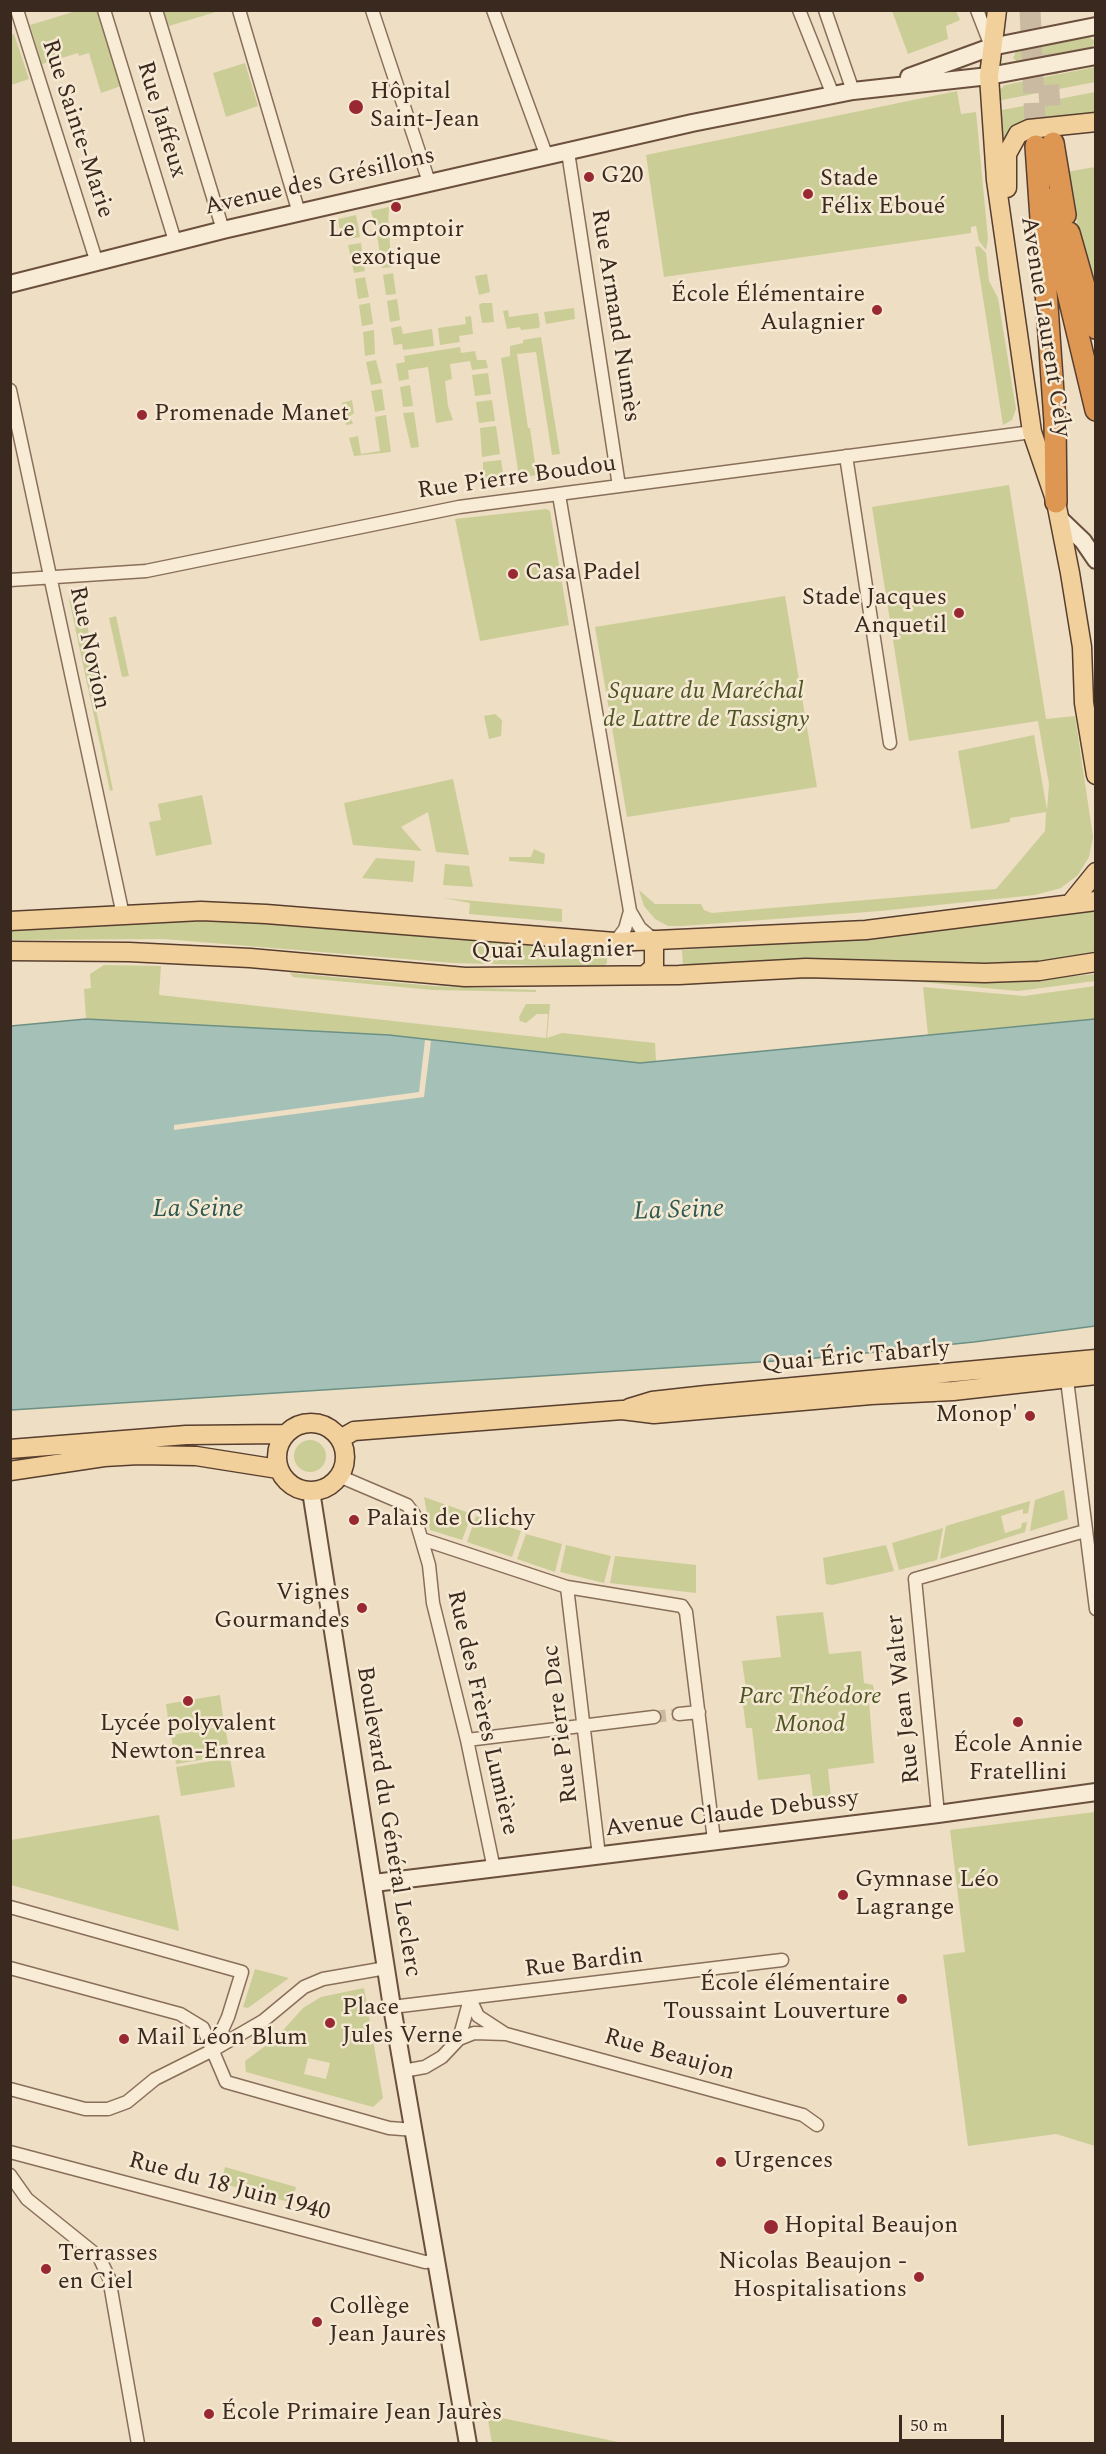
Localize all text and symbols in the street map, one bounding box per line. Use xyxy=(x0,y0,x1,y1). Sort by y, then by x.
street label: Rue Sainte-Marie xyxy=(34,36,118,222)
street label: Rue Jaffeux xyxy=(129,58,191,182)
place label: Hôpital Saint-Jean xyxy=(370,79,480,135)
marker: Hôpital Saint-Jean xyxy=(347,98,365,116)
street label: Avenue des Grésillons xyxy=(202,142,438,224)
place label: G20 xyxy=(601,163,643,191)
place label: Stade Félix Eboué xyxy=(820,166,945,222)
marker: G20 xyxy=(582,170,596,184)
marker: Stade Félix Eboué xyxy=(801,187,815,201)
marker: Le Comptoir exotique xyxy=(389,200,403,214)
street label: Rue Armand Numès xyxy=(583,207,645,425)
street label: Avenue Laurent Cély xyxy=(1012,215,1076,439)
place label: Le Comptoir exotique xyxy=(328,217,464,273)
place label: École Élémentaire Aulagnier xyxy=(671,282,865,338)
marker: École Élémentaire Aulagnier xyxy=(870,303,884,317)
place label: Promenade Manet xyxy=(154,401,349,429)
marker: Promenade Manet xyxy=(135,408,149,422)
street label: Rue Pierre Boudou xyxy=(416,451,618,507)
place label: Casa Padel xyxy=(525,560,641,588)
marker: Casa Padel xyxy=(506,567,520,581)
street label: Rue Novion xyxy=(61,584,115,712)
place label: Stade Jacques Anquetil xyxy=(802,585,947,641)
marker: Stade Jacques Anquetil xyxy=(952,606,966,620)
park label: Square du Maréchal de Lattre de Tassigny xyxy=(603,679,809,735)
street label: Quai Aulagnier xyxy=(471,936,635,968)
water label: La Seine xyxy=(153,1195,243,1227)
water label: La Seine xyxy=(633,1195,725,1229)
street label: Quai Éric Tabarly xyxy=(761,1335,951,1381)
place label: Monop' xyxy=(935,1402,1018,1430)
marker: Monop' xyxy=(1023,1409,1037,1423)
place label: Palais de Clichy xyxy=(366,1506,535,1534)
marker: Palais de Clichy xyxy=(347,1513,361,1527)
place label: Vignes Gourmandes xyxy=(214,1580,350,1636)
street label: Rue des Frères Lumière xyxy=(439,1588,523,1838)
marker: Vignes Gourmandes xyxy=(355,1601,369,1615)
street label: Rue Jean Walter xyxy=(882,1613,928,1785)
street label: Rue Pierre Dac xyxy=(538,1643,586,1805)
street label: Boulevard du Général Leclerc xyxy=(348,1665,426,1979)
park label: Parc Théodore Monod xyxy=(738,1684,882,1740)
marker: Lycée polyvalent Newton-Enrea xyxy=(181,1694,195,1708)
place label: Lycée polyvalent Newton-Enrea xyxy=(100,1711,276,1767)
marker: École Annie Fratellini xyxy=(1011,1715,1025,1729)
place label: École Annie Fratellini xyxy=(953,1732,1083,1788)
street label: Avenue Claude Debussy xyxy=(604,1785,860,1845)
place label: Gymnase Léo Lagrange xyxy=(855,1867,999,1923)
marker: Gymnase Léo Lagrange xyxy=(836,1888,850,1902)
street label: Rue Bardin xyxy=(523,1942,645,1986)
place label: École élémentaire Toussaint Louverture xyxy=(663,1971,890,2027)
marker: École élémentaire Toussaint Louverture xyxy=(895,1992,909,2006)
place label: Place Jules Verne xyxy=(342,1995,463,2051)
marker: Place Jules Verne xyxy=(323,2016,337,2030)
street label: Rue Beaujon xyxy=(600,2024,738,2088)
place label: Mail Léon Blum xyxy=(136,2025,308,2053)
marker: Mail Léon Blum xyxy=(117,2032,131,2046)
street label: Rue du 18 Juin 1940 xyxy=(125,2147,333,2229)
place label: Urgences xyxy=(733,2148,833,2176)
marker: Urgences xyxy=(714,2155,728,2169)
place label: Hopital Beaujon xyxy=(784,2213,958,2241)
marker: Hopital Beaujon xyxy=(762,2218,780,2236)
place label: Terrasses en Ciel xyxy=(58,2241,158,2297)
place label: Nicolas Beaujon - Hospitalisations xyxy=(718,2249,907,2305)
marker: Terrasses en Ciel xyxy=(39,2262,53,2276)
marker: Nicolas Beaujon - Hospitalisations xyxy=(912,2270,926,2284)
place label: Collège Jean Jaurès xyxy=(329,2294,447,2350)
marker: Collège Jean Jaurès xyxy=(310,2315,324,2329)
place label: École Primaire Jean Jaurès xyxy=(221,2400,502,2428)
scale bar xyxy=(902,2403,1007,2441)
marker: École Primaire Jean Jaurès xyxy=(202,2407,216,2421)
text: 50 m xyxy=(910,2412,948,2439)

